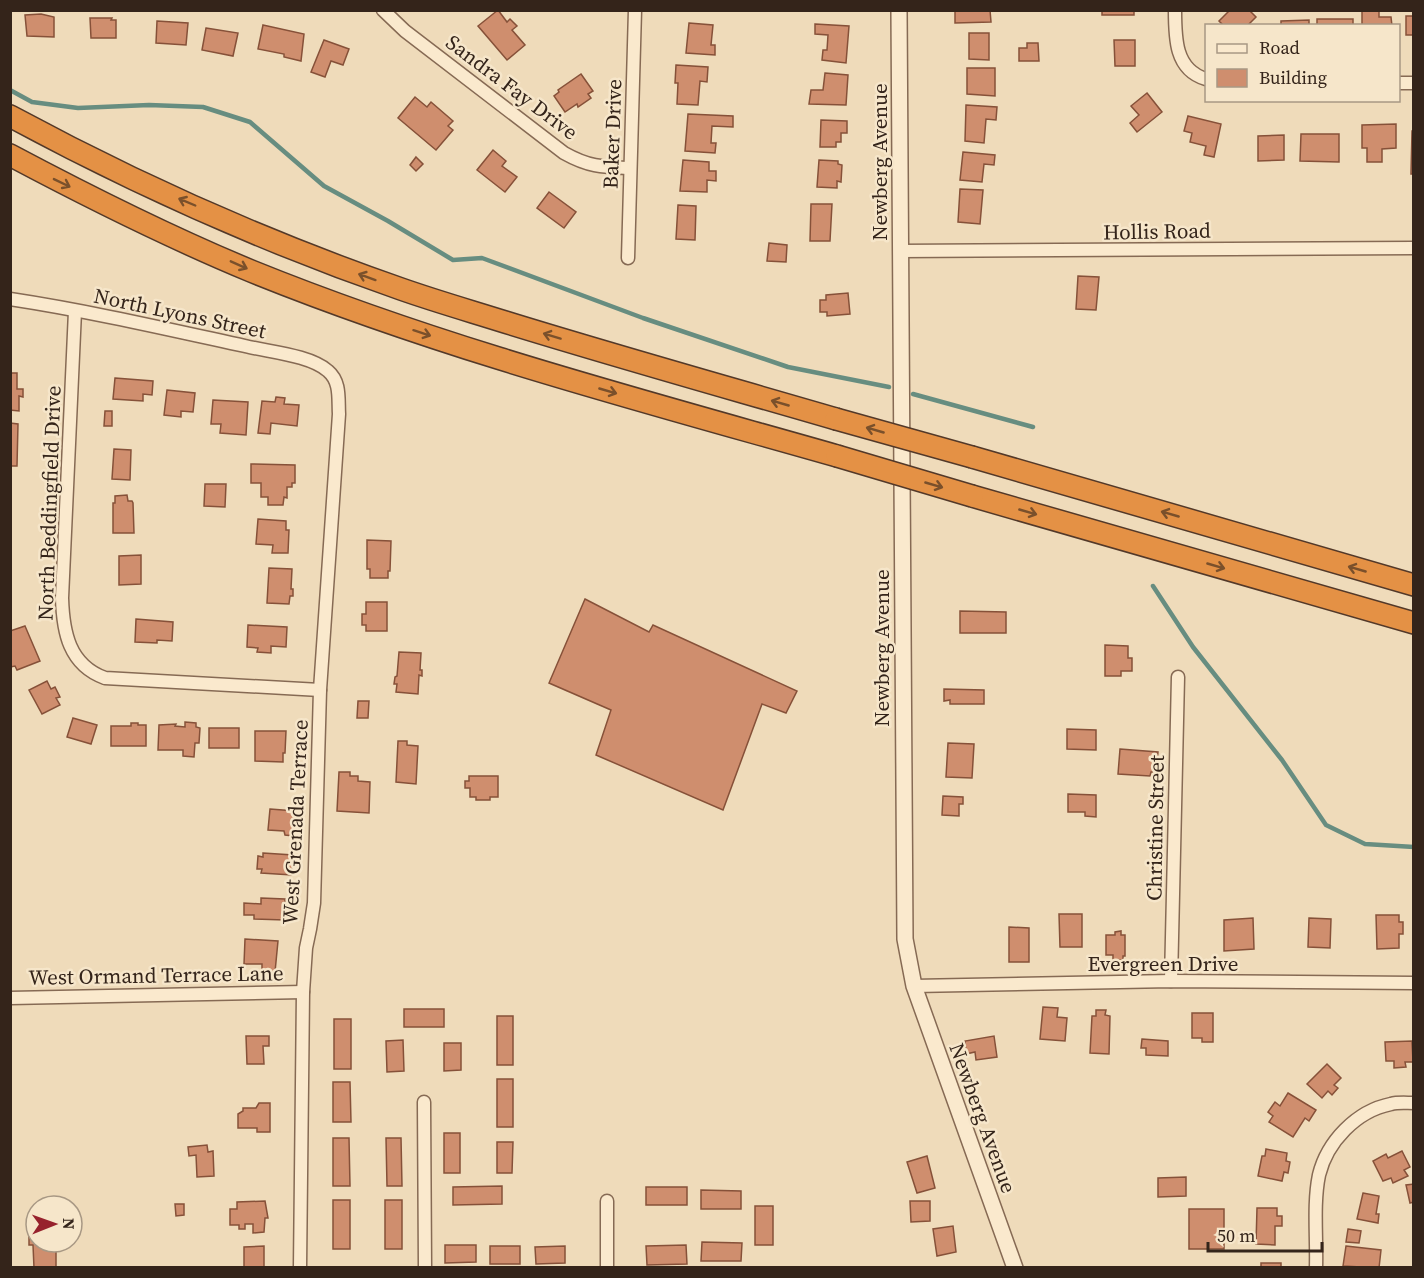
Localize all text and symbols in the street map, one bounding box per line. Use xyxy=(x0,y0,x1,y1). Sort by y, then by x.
legend xyxy=(1205,24,1400,102)
street label: Sandra Fay Drive xyxy=(440,28,584,146)
text: Road xyxy=(1259,35,1300,60)
text: Building xyxy=(1259,65,1327,90)
street label: Baker Drive xyxy=(596,78,628,190)
street label: Newberg Avenue xyxy=(865,83,894,241)
one-way arrow xyxy=(53,177,71,189)
one-way arrow xyxy=(178,196,196,207)
street label: Hollis Road xyxy=(1103,216,1211,246)
one-way arrow xyxy=(229,260,247,271)
one-way arrow xyxy=(358,270,377,281)
street label: North Lyons Street xyxy=(91,281,269,345)
one-way arrow xyxy=(412,328,431,339)
one-way arrow xyxy=(543,330,562,341)
street label: North Beddingfield Drive xyxy=(30,385,68,621)
one-way arrow xyxy=(598,386,617,397)
one-way arrow xyxy=(771,396,790,408)
one-way arrow xyxy=(866,424,885,435)
one-way arrow xyxy=(924,480,943,491)
one-way arrow xyxy=(1018,507,1037,518)
one-way arrow xyxy=(1161,508,1180,520)
one-way arrow xyxy=(1206,560,1225,572)
one-way arrow xyxy=(1348,563,1367,574)
street label: Newberg Avenue xyxy=(867,569,896,727)
street label: West Grenada Terrace xyxy=(275,719,315,925)
street label: Christine Street xyxy=(1139,755,1171,901)
street label: Evergreen Drive xyxy=(1087,949,1239,978)
street label: West Ormand Terrace Lane xyxy=(28,958,284,992)
street label: Newberg Avenue xyxy=(942,1039,1024,1197)
north arrow xyxy=(24,1194,84,1254)
scale bar xyxy=(1208,1215,1322,1253)
text: N xyxy=(58,1218,80,1230)
text: 50 m xyxy=(1217,1223,1255,1248)

